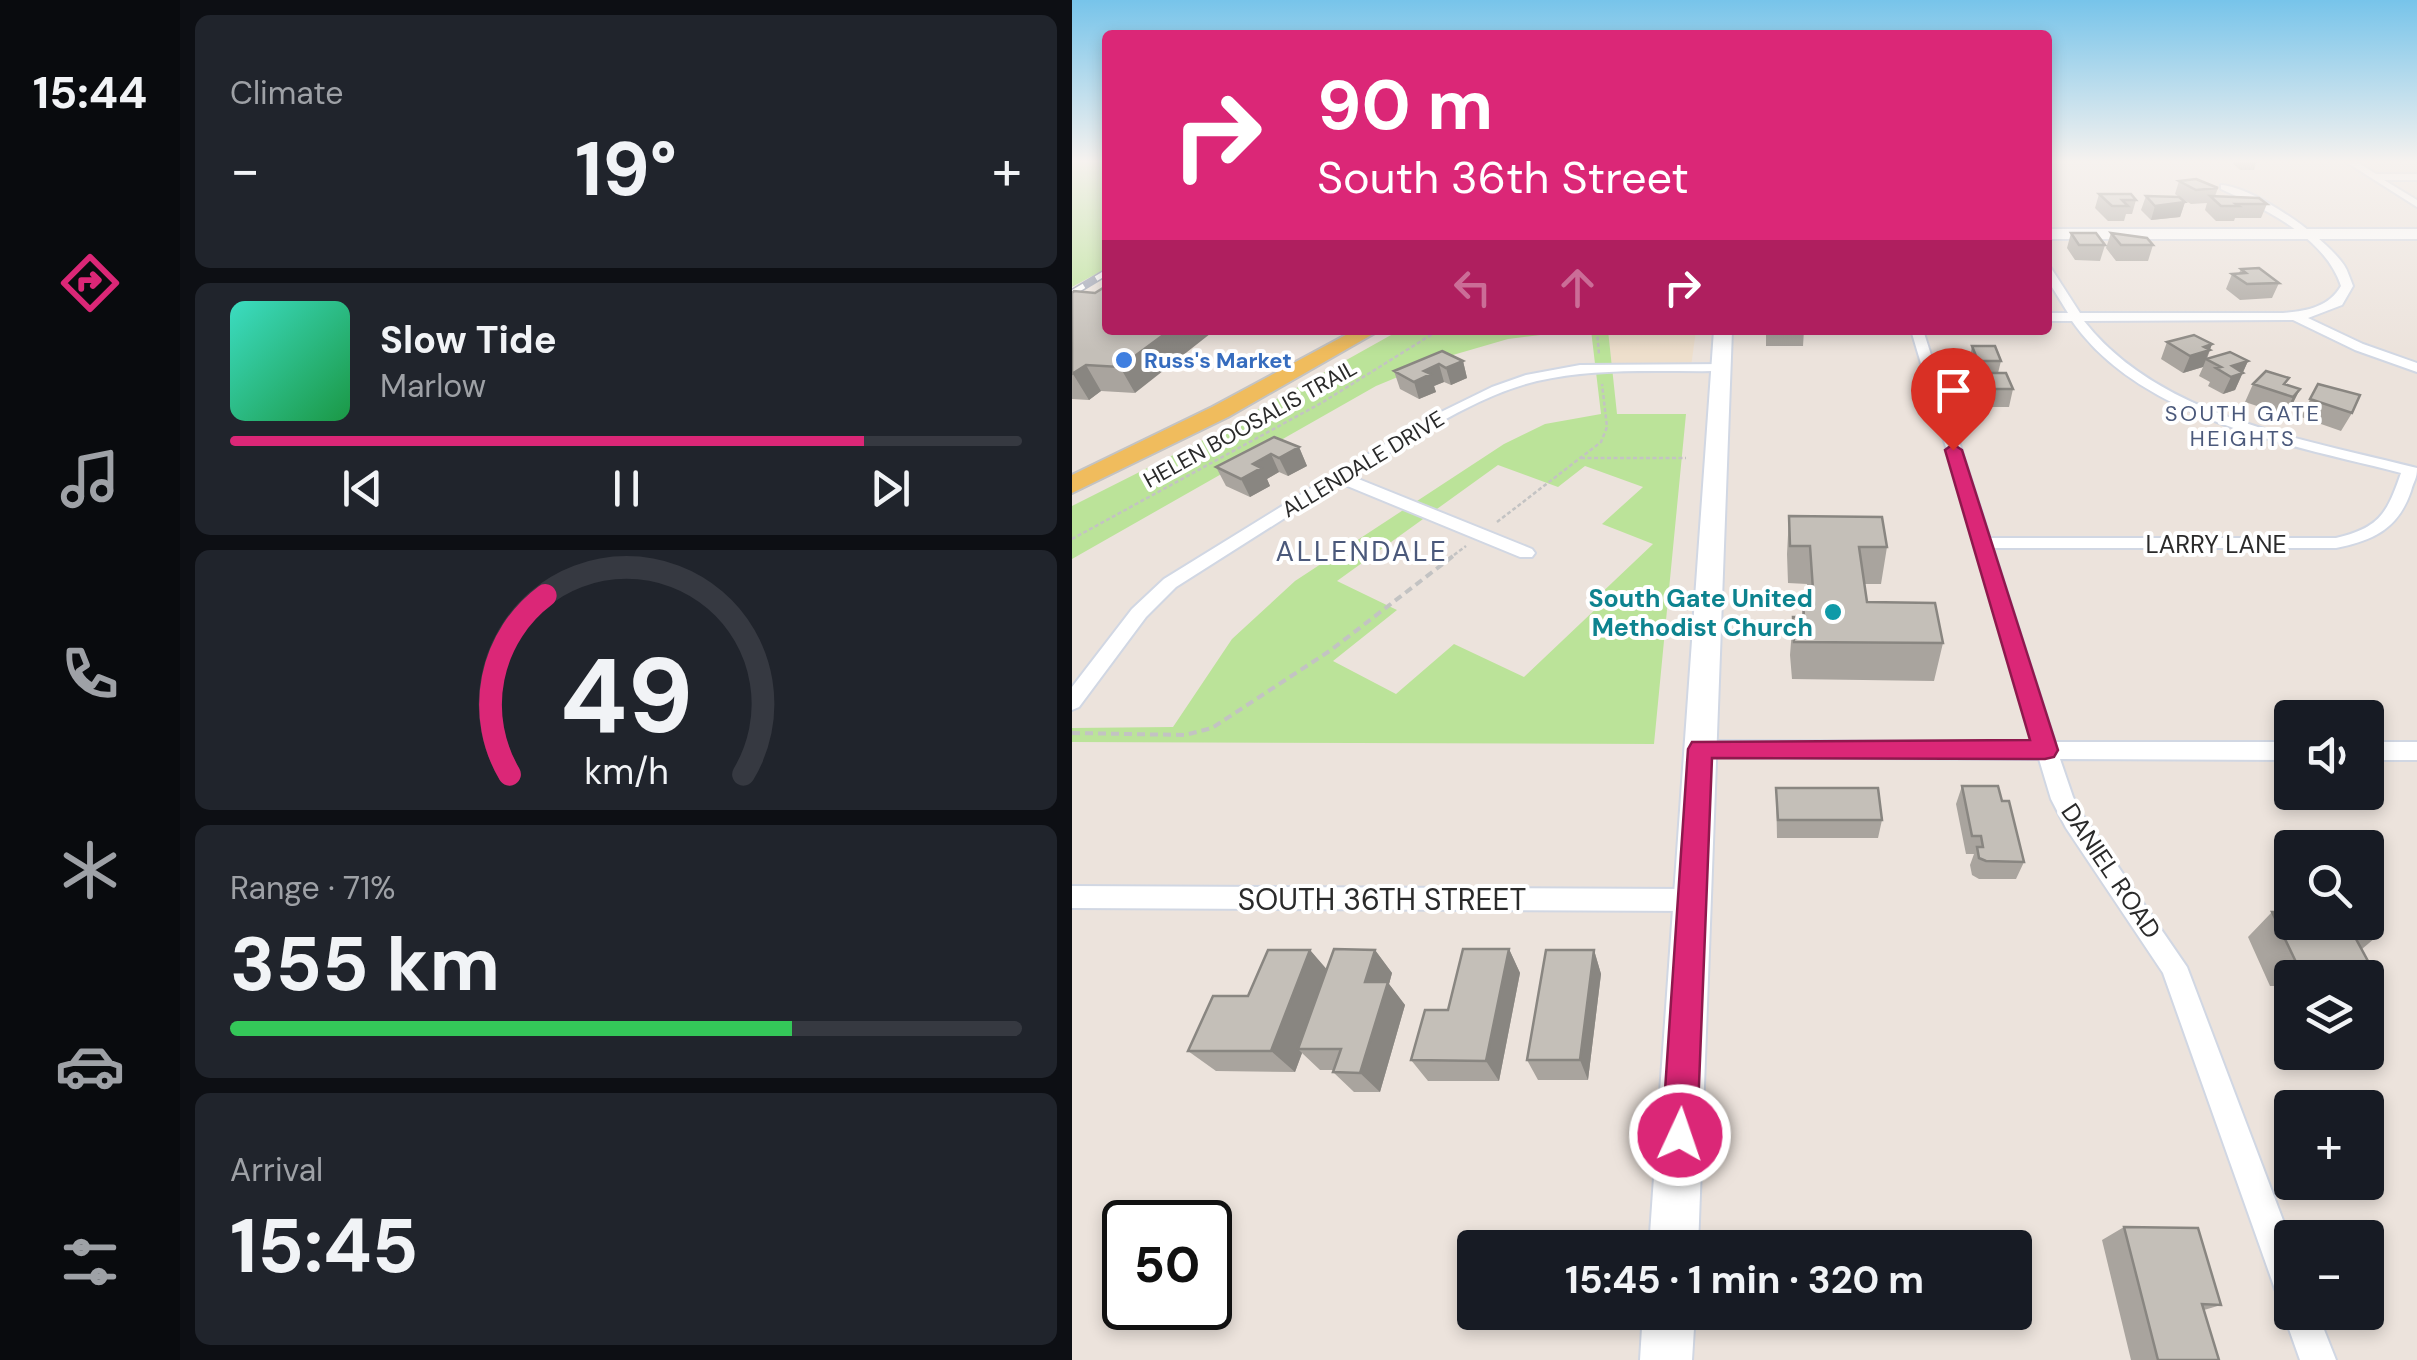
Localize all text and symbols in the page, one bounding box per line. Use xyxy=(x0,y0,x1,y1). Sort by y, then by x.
text: 90 m xyxy=(1317,60,1493,151)
text: 15:44 xyxy=(33,63,147,122)
icon: right xyxy=(1152,70,1282,200)
text: Climate xyxy=(230,72,344,114)
text: 19° xyxy=(575,121,677,218)
text: − xyxy=(230,134,260,206)
text: + xyxy=(992,134,1022,206)
text: South 36th Street xyxy=(1317,148,1689,207)
icon: directions xyxy=(55,248,125,318)
icon: left xyxy=(1445,260,1500,315)
icon: ahead xyxy=(1550,260,1605,315)
icon: right xyxy=(1655,260,1710,315)
text: Slow Tide xyxy=(380,315,557,365)
place label: Russ's Market xyxy=(1144,346,1292,375)
pin xyxy=(1911,348,1996,451)
marker: Russ's Market xyxy=(1113,349,1135,371)
street label: HELEN BOOSALIS TRAIL xyxy=(1138,353,1362,495)
icon: arrive xyxy=(1926,363,1981,418)
text: Marlow xyxy=(380,365,486,407)
district label: SOUTH GATE HEIGHTS xyxy=(2165,399,2321,453)
street label: ALLENDALE DRIVE xyxy=(1276,404,1450,524)
icon: music xyxy=(55,444,125,514)
icon: previous xyxy=(335,461,390,516)
icon: pause xyxy=(599,461,654,516)
icon: next xyxy=(863,461,918,516)
street label: LARRY LANE xyxy=(2145,528,2287,561)
district label: ALLENDALE xyxy=(1276,533,1448,570)
place label: South Gate United Methodist Church xyxy=(1588,582,1813,644)
marker: South Gate United Methodist Church xyxy=(1822,601,1844,623)
text: 49 xyxy=(559,629,693,764)
icon: phone xyxy=(55,639,125,709)
map controls xyxy=(2274,700,2384,1330)
button: sound xyxy=(2274,700,2384,810)
text: km/h xyxy=(584,749,668,795)
street label: DANIEL ROAD xyxy=(2054,797,2168,945)
button: search xyxy=(2274,830,2384,940)
icon: climate xyxy=(55,835,125,905)
text: Range · 71% xyxy=(230,867,395,909)
street label: SOUTH 36TH STREET xyxy=(1238,880,1526,919)
text: 355 km xyxy=(230,916,500,1013)
button: layers xyxy=(2274,960,2384,1070)
icon: car xyxy=(55,1031,125,1101)
position arrow xyxy=(1628,1083,1732,1187)
button: + xyxy=(2274,1090,2384,1200)
text: Arrival xyxy=(230,1149,323,1191)
text: 15:45 xyxy=(230,1198,418,1295)
speed limit sign: 50 xyxy=(1102,1200,1232,1330)
button: − xyxy=(2274,1220,2384,1330)
icon: filters xyxy=(55,1227,125,1297)
text: 15:45 · 1 min · 320 m xyxy=(1565,1255,1924,1305)

